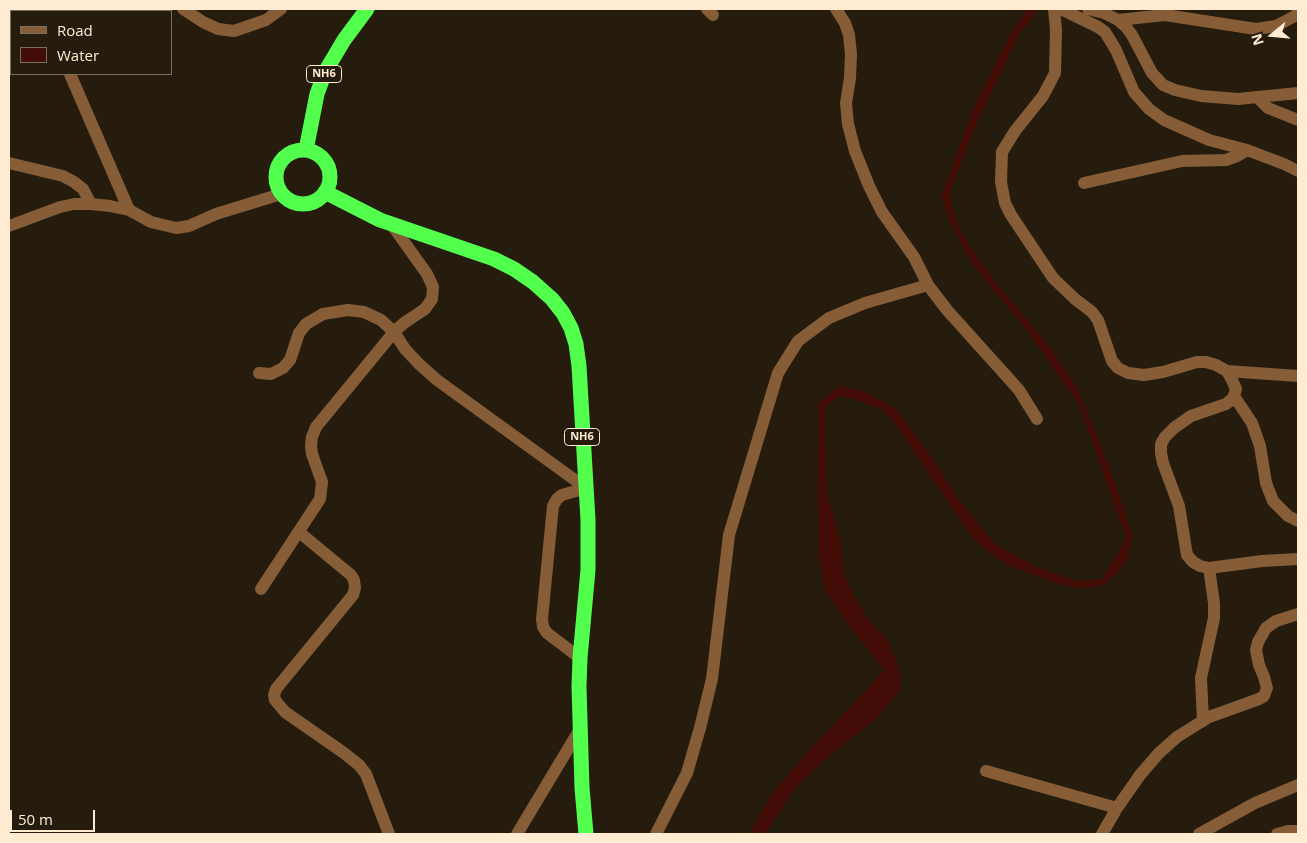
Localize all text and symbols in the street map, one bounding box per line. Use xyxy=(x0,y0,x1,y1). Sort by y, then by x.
legend xyxy=(10,10,172,75)
north arrow xyxy=(1247,10,1297,60)
text: Road xyxy=(57,20,93,40)
text: N xyxy=(1246,31,1268,48)
text: Water xyxy=(57,45,99,65)
road number: NH6 xyxy=(306,66,342,82)
road number: NH6 xyxy=(564,428,600,446)
scale bar xyxy=(12,800,98,832)
text: 50 m xyxy=(18,809,53,829)

